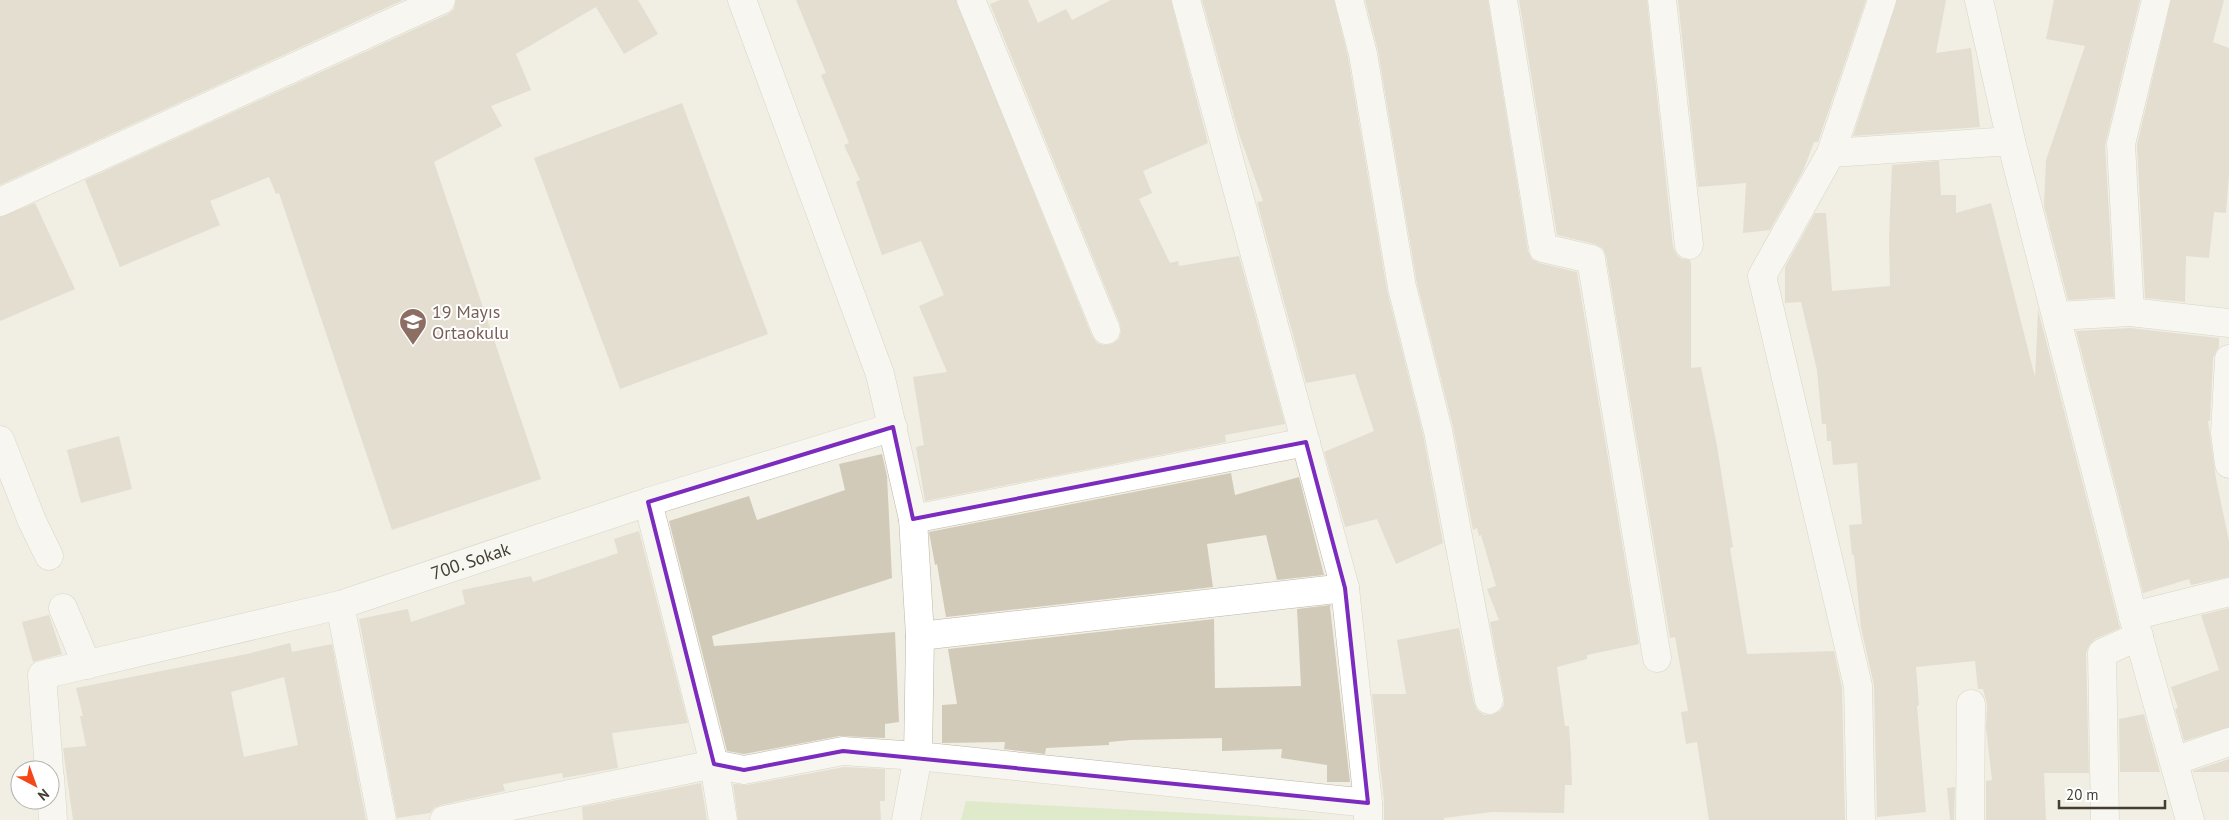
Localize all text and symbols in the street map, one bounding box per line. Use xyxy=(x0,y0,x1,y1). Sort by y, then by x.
place label: 19 Mayıs Ortaokulu xyxy=(432,300,509,344)
school or university icon: 19 Mayıs Ortaokulu xyxy=(398,307,428,346)
street label: 700. Sokak xyxy=(428,537,513,585)
north arrow xyxy=(10,760,60,810)
scale bar xyxy=(2059,778,2165,810)
text: N xyxy=(34,785,53,805)
text: 20 m xyxy=(2066,785,2099,804)

